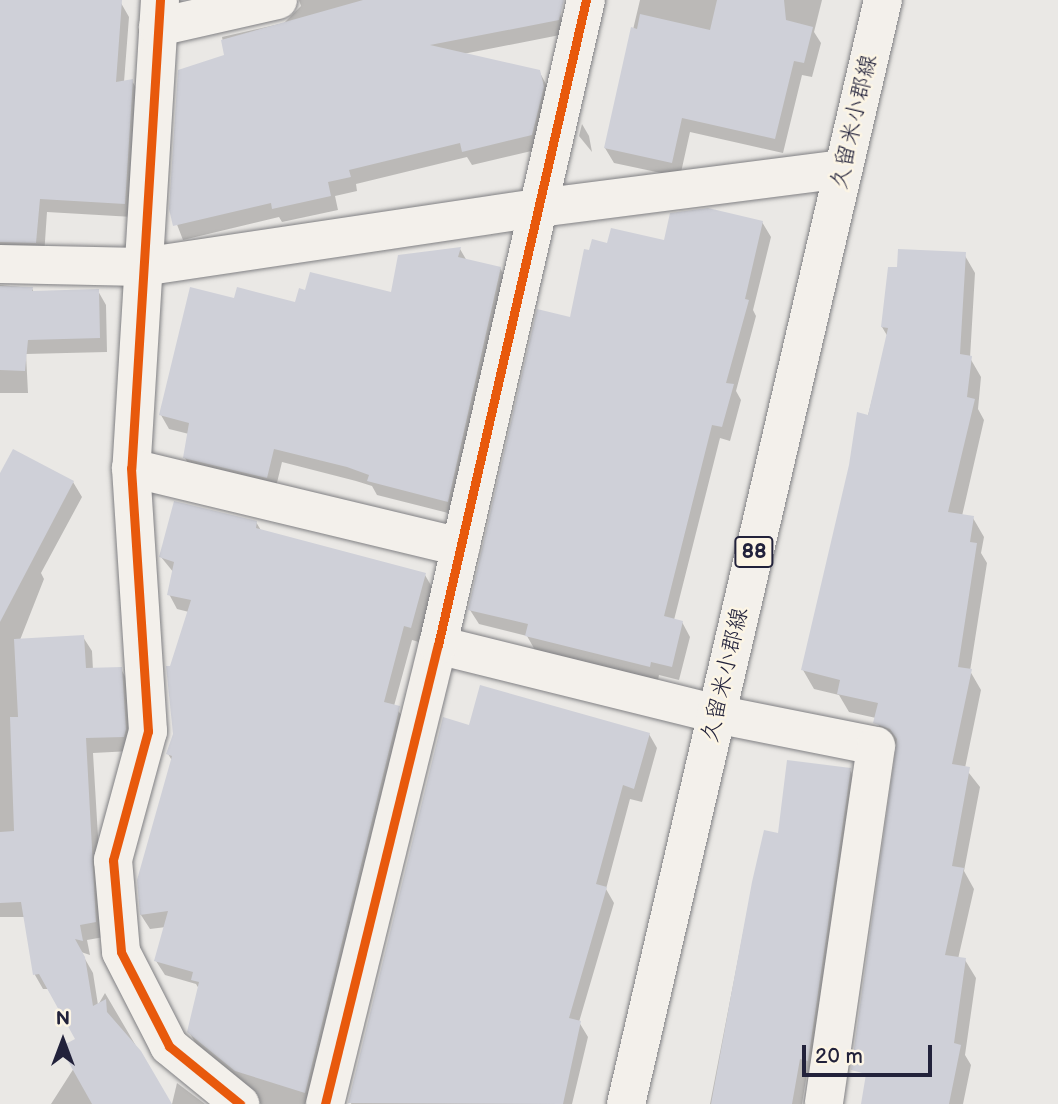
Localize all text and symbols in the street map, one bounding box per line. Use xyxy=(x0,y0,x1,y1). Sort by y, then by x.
street label: 久留米小郡線 xyxy=(825,52,883,192)
road number: 88 xyxy=(733,534,775,570)
street label: 久留米小郡線 xyxy=(696,605,754,745)
north arrow xyxy=(28,1006,98,1076)
text: N xyxy=(56,1008,70,1031)
scale bar xyxy=(806,1030,936,1074)
text: 20 m xyxy=(815,1044,863,1069)

